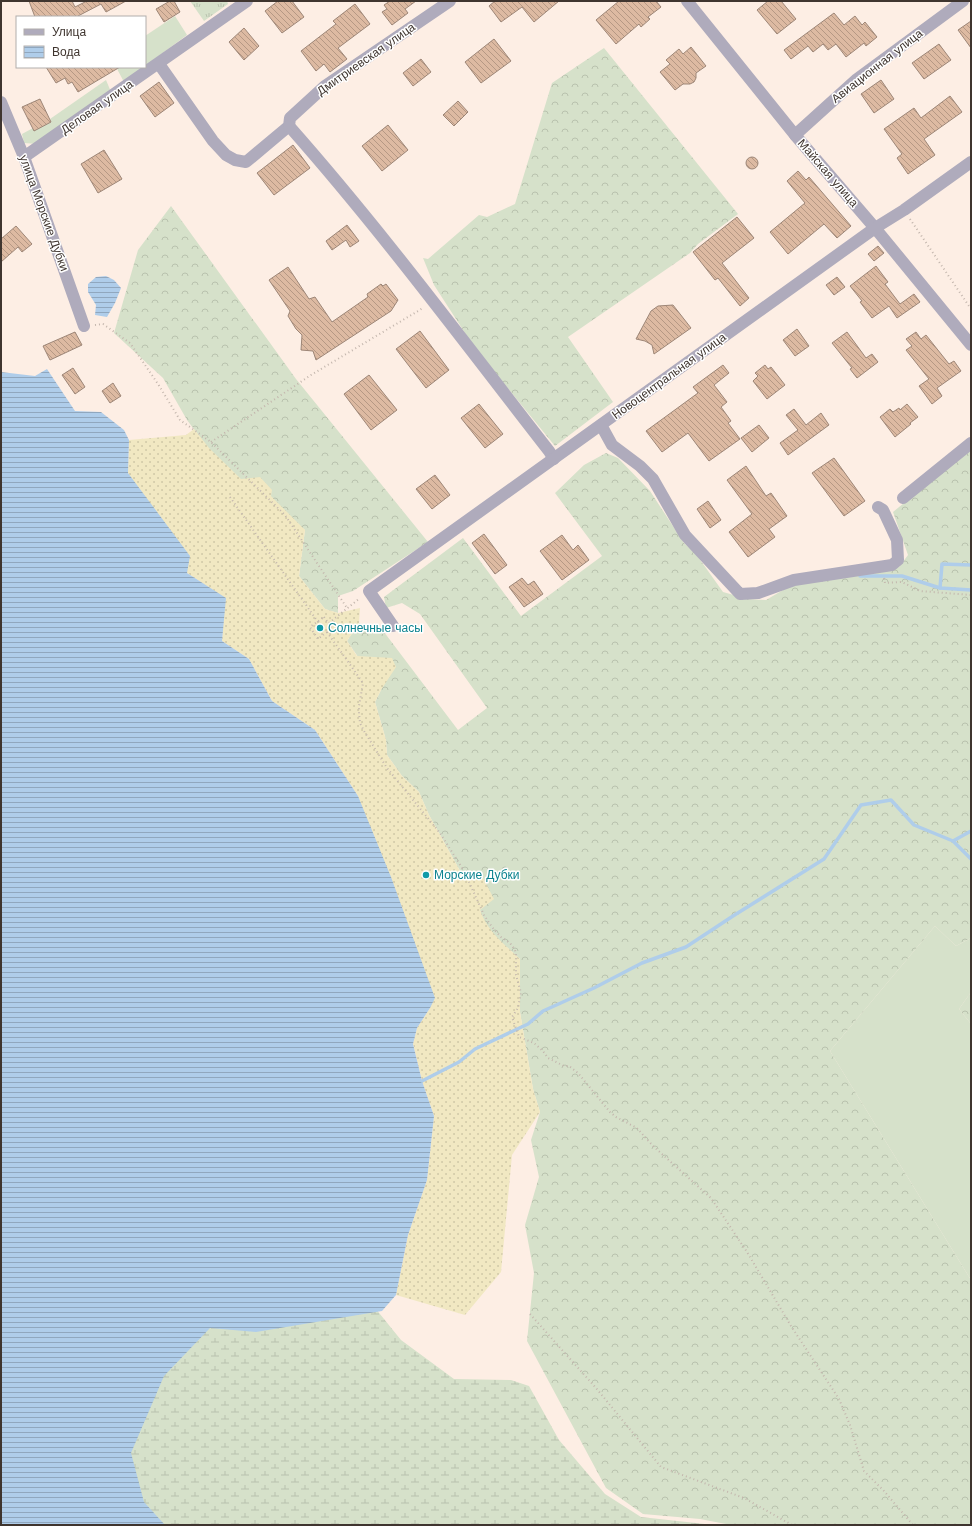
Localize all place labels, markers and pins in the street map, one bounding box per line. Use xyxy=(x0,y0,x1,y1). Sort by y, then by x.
place label: Солнечные часы xyxy=(328,621,423,635)
marker: Солнечные часы xyxy=(315,623,325,633)
place label: Морские Дубки xyxy=(434,868,520,882)
marker: Морские Дубки xyxy=(421,870,431,880)

